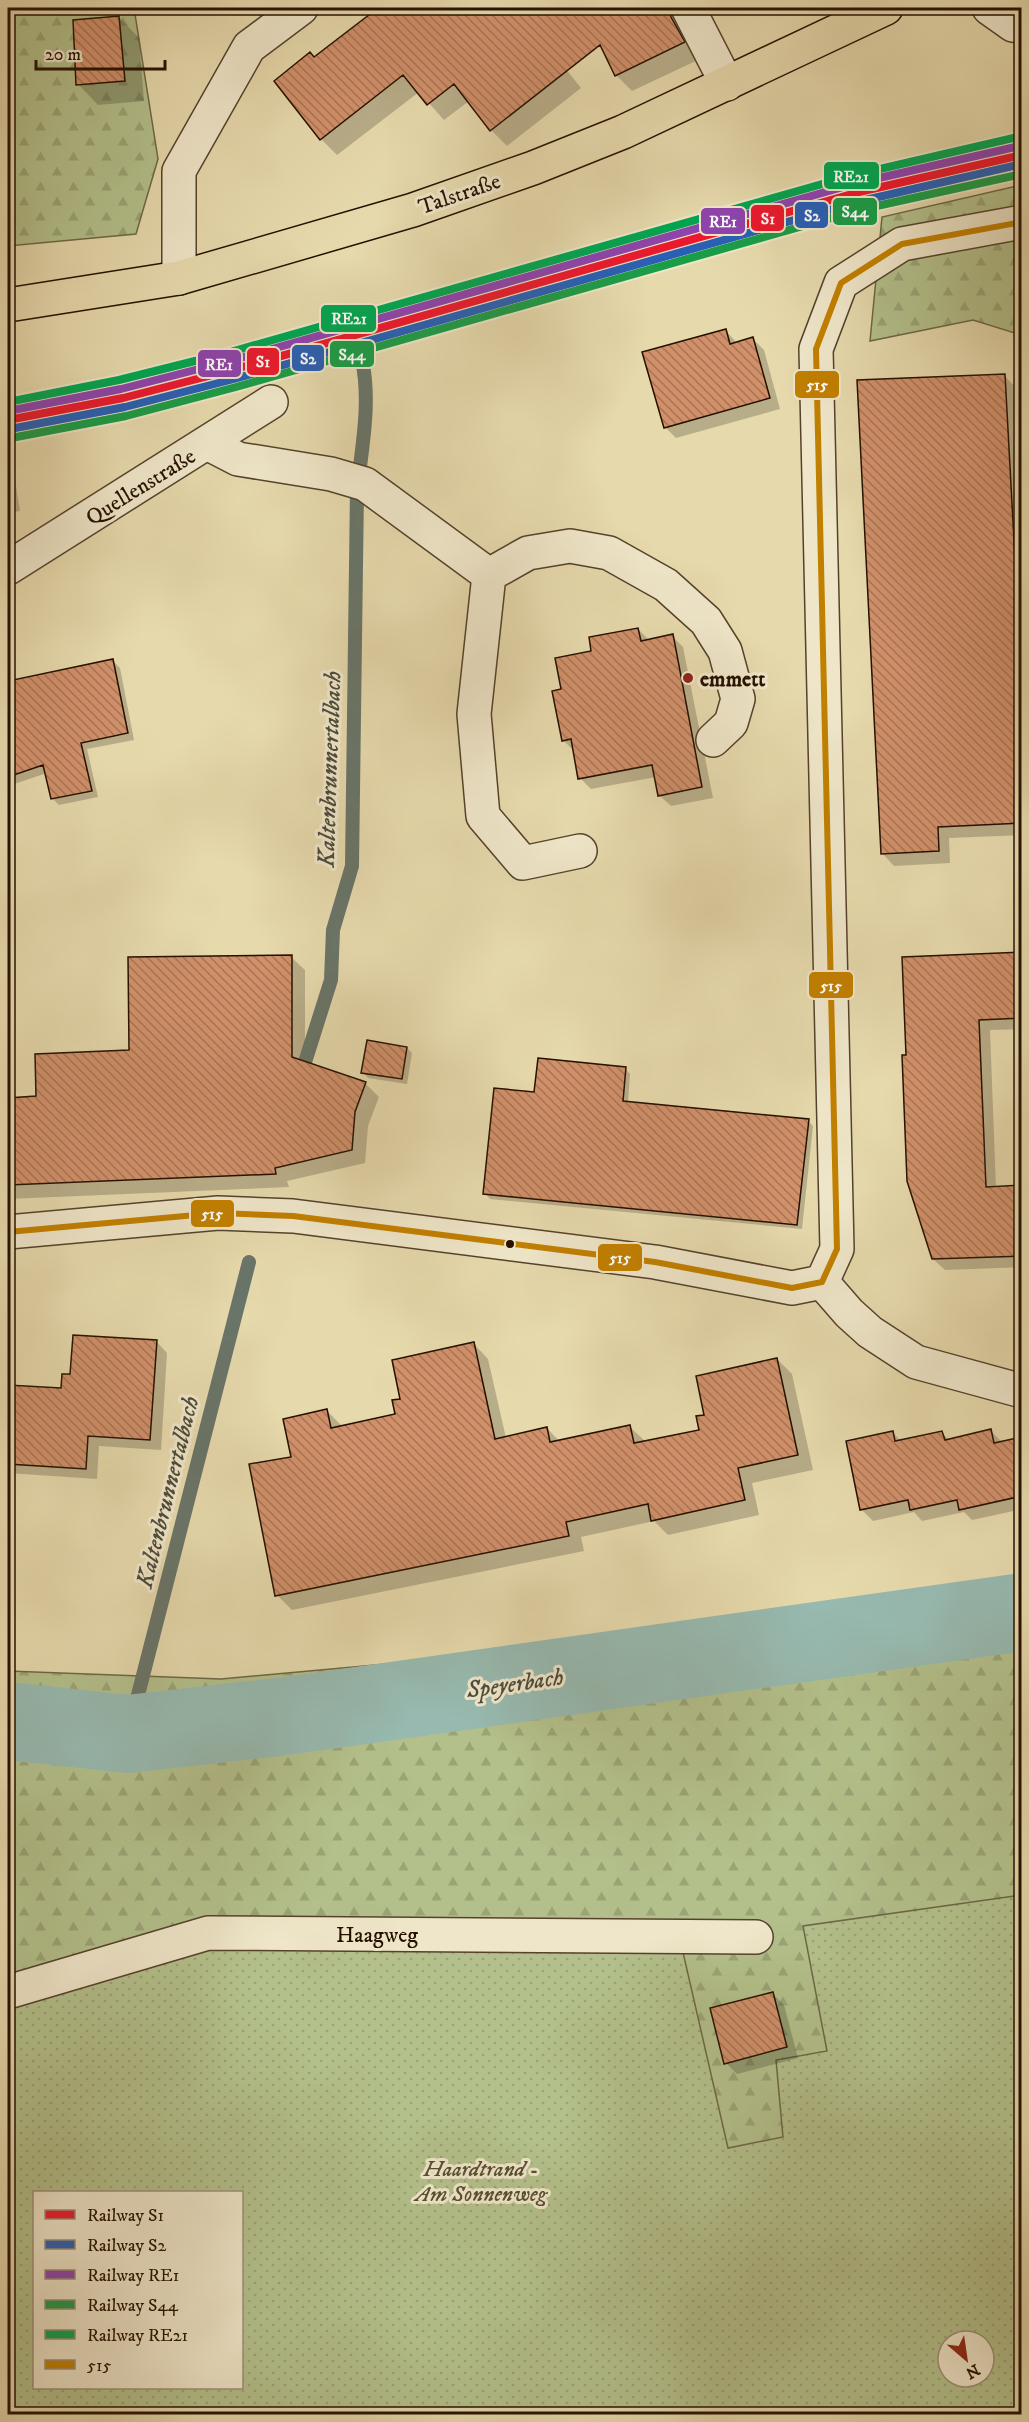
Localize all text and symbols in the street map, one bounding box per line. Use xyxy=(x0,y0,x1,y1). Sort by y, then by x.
scale bar xyxy=(36,33,165,71)
text: 20 m xyxy=(45,44,81,66)
line badge: RE21 xyxy=(823,161,880,190)
text: RE21 xyxy=(833,167,869,187)
street label: Talstraße xyxy=(415,168,504,221)
line badge: S44 xyxy=(832,197,878,226)
line badge: S2 xyxy=(794,201,829,229)
text: S44 xyxy=(842,202,869,222)
line badge: S1 xyxy=(750,204,785,232)
text: S2 xyxy=(804,206,821,226)
line badge: RE1 xyxy=(700,207,746,235)
text: S1 xyxy=(761,209,775,229)
text: RE1 xyxy=(709,212,737,232)
line badge: RE21 xyxy=(320,304,377,333)
text: RE21 xyxy=(331,309,367,329)
line badge: S44 xyxy=(329,340,375,368)
line badge: S2 xyxy=(291,344,325,372)
text: S44 xyxy=(339,345,366,365)
line badge: S1 xyxy=(246,347,280,376)
line badge: RE1 xyxy=(197,349,242,378)
text: S2 xyxy=(300,349,317,369)
text: S1 xyxy=(256,352,270,372)
text: RE1 xyxy=(205,355,233,375)
line badge: 515 xyxy=(794,370,840,399)
text: 515 xyxy=(805,375,828,395)
street label: Quellenstraße xyxy=(81,443,201,532)
place label: emmett xyxy=(700,666,765,693)
water label: Kaltenbrunnertalbach xyxy=(312,670,348,869)
marker: emmett xyxy=(681,671,695,685)
line badge: 515 xyxy=(808,971,854,999)
text: 515 xyxy=(819,976,842,996)
line badge: 515 xyxy=(190,1199,235,1228)
text: 515 xyxy=(200,1204,223,1224)
unlabelled marker xyxy=(504,1238,516,1250)
line badge: 515 xyxy=(597,1243,643,1272)
text: 515 xyxy=(608,1248,631,1268)
water label: Kaltenbrunnertalbach xyxy=(129,1393,206,1592)
water label: Speyerbach xyxy=(464,1662,566,1706)
street label: Haagweg xyxy=(336,1922,418,1949)
park label: Haardtrand - Am Sonnenweg xyxy=(412,2156,549,2208)
legend xyxy=(33,2191,243,2389)
text: Railway S1 xyxy=(87,2205,164,2227)
text: Railway S2 xyxy=(87,2235,166,2257)
text: Railway RE1 xyxy=(87,2265,179,2287)
text: Railway S44 xyxy=(87,2295,179,2317)
text: Railway RE21 xyxy=(87,2325,188,2347)
north arrow xyxy=(936,2329,996,2389)
text: 515 xyxy=(87,2355,111,2377)
text: N xyxy=(962,2359,983,2383)

